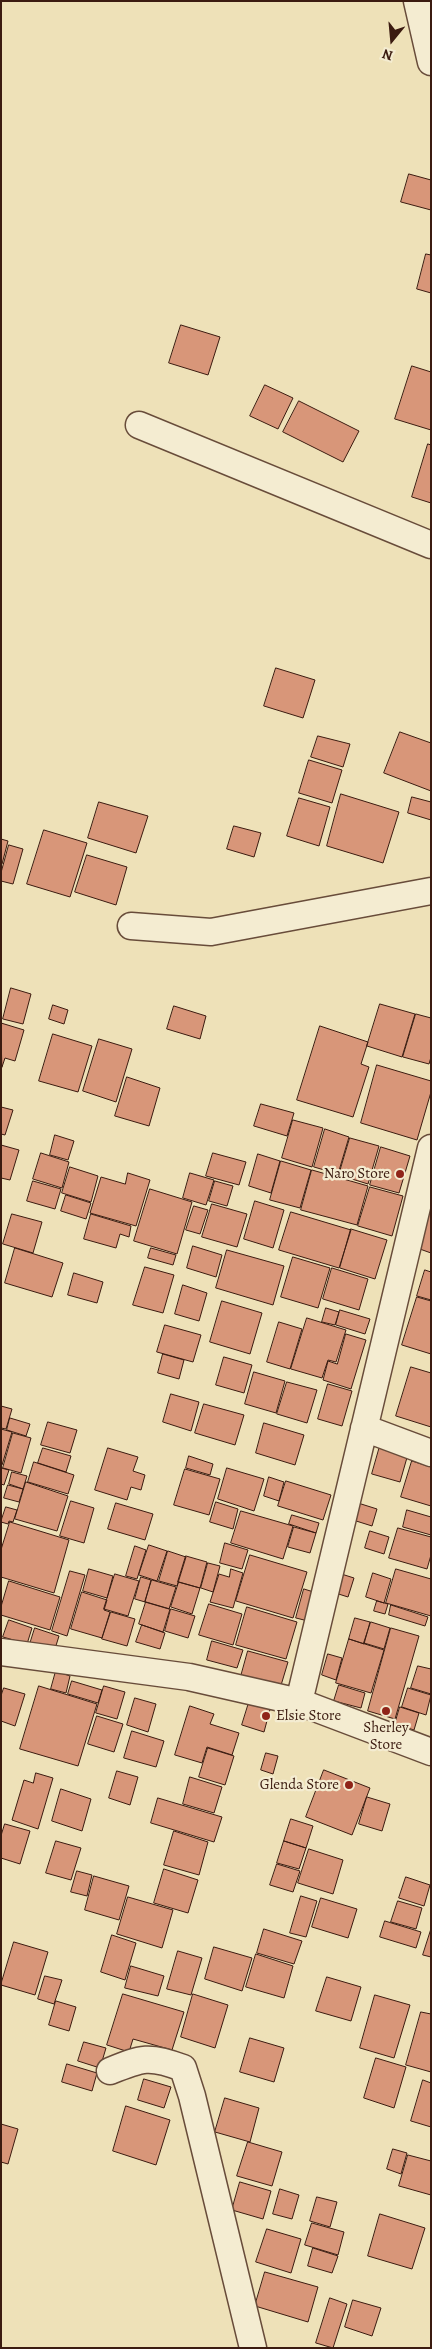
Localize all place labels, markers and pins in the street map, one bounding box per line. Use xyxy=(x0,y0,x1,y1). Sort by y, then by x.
place label: Naro Store xyxy=(324,1165,390,1183)
marker: Naro Store xyxy=(394,1168,406,1180)
marker: Sherley Store xyxy=(380,1705,392,1717)
place label: Elsie Store xyxy=(276,1707,341,1725)
marker: Elsie Store xyxy=(260,1710,272,1722)
place label: Sherley Store xyxy=(363,1719,409,1754)
place label: Glenda Store xyxy=(260,1776,339,1794)
marker: Glenda Store xyxy=(343,1779,355,1791)

